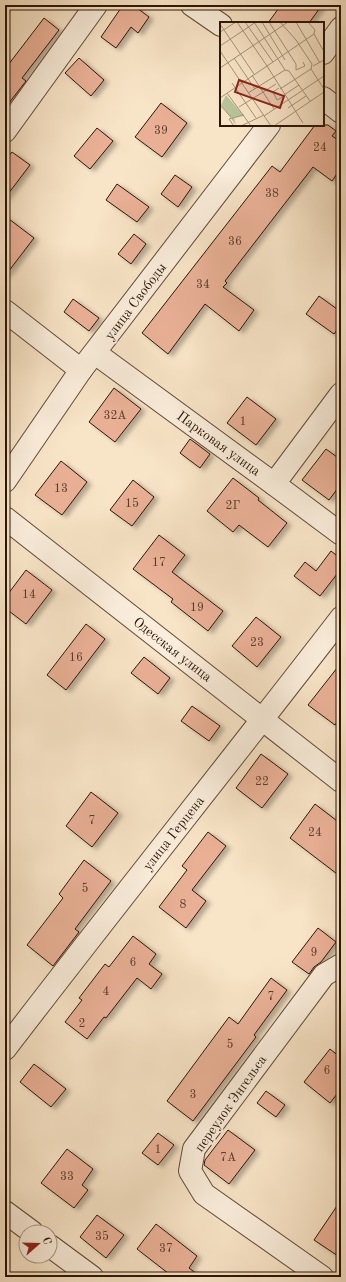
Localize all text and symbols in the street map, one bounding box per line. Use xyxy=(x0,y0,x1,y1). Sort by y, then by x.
inset map xyxy=(220,22,324,126)
house number: 39 xyxy=(154,125,168,137)
house number: 24 xyxy=(313,142,327,154)
house number: 38 xyxy=(265,188,279,200)
house number: 36 xyxy=(228,236,242,248)
street label: улица Свободы xyxy=(102,261,169,343)
house number: 34 xyxy=(196,279,210,291)
street label: Парковая улица xyxy=(174,409,263,479)
house number: 32А xyxy=(103,410,127,422)
house number: 1 xyxy=(240,416,246,428)
house number: 13 xyxy=(54,483,68,495)
house number: 15 xyxy=(125,497,139,510)
house number: 2Г xyxy=(226,500,241,512)
house number: 17 xyxy=(152,557,166,569)
house number: 14 xyxy=(22,589,36,601)
house number: 19 xyxy=(190,602,204,614)
street label: Одесская улица xyxy=(130,615,214,685)
house number: 23 xyxy=(250,637,264,649)
house number: 16 xyxy=(69,652,83,664)
house number: 22 xyxy=(255,776,269,788)
street label: улица Герцена xyxy=(140,794,207,873)
house number: 7 xyxy=(89,815,95,827)
house number: 24 xyxy=(308,827,322,839)
house number: 5 xyxy=(82,882,89,895)
house number: 8 xyxy=(180,899,187,911)
house number: 9 xyxy=(311,947,317,959)
house number: 6 xyxy=(130,957,137,969)
house number: 4 xyxy=(103,986,110,998)
house number: 7 xyxy=(268,991,274,1003)
house number: 2 xyxy=(79,1018,85,1030)
house number: 5 xyxy=(227,1038,234,1051)
street label: переулок Энгельса xyxy=(192,1053,269,1154)
house number: 6 xyxy=(324,1065,331,1077)
house number: 3 xyxy=(190,1089,196,1101)
house number: 1 xyxy=(155,1144,161,1156)
house number: 7А xyxy=(220,1152,236,1164)
house number: 33 xyxy=(60,1171,74,1183)
north arrow xyxy=(18,1224,58,1264)
house number: 35 xyxy=(95,1230,109,1243)
text: С xyxy=(40,1236,52,1246)
house number: 37 xyxy=(159,1243,173,1255)

